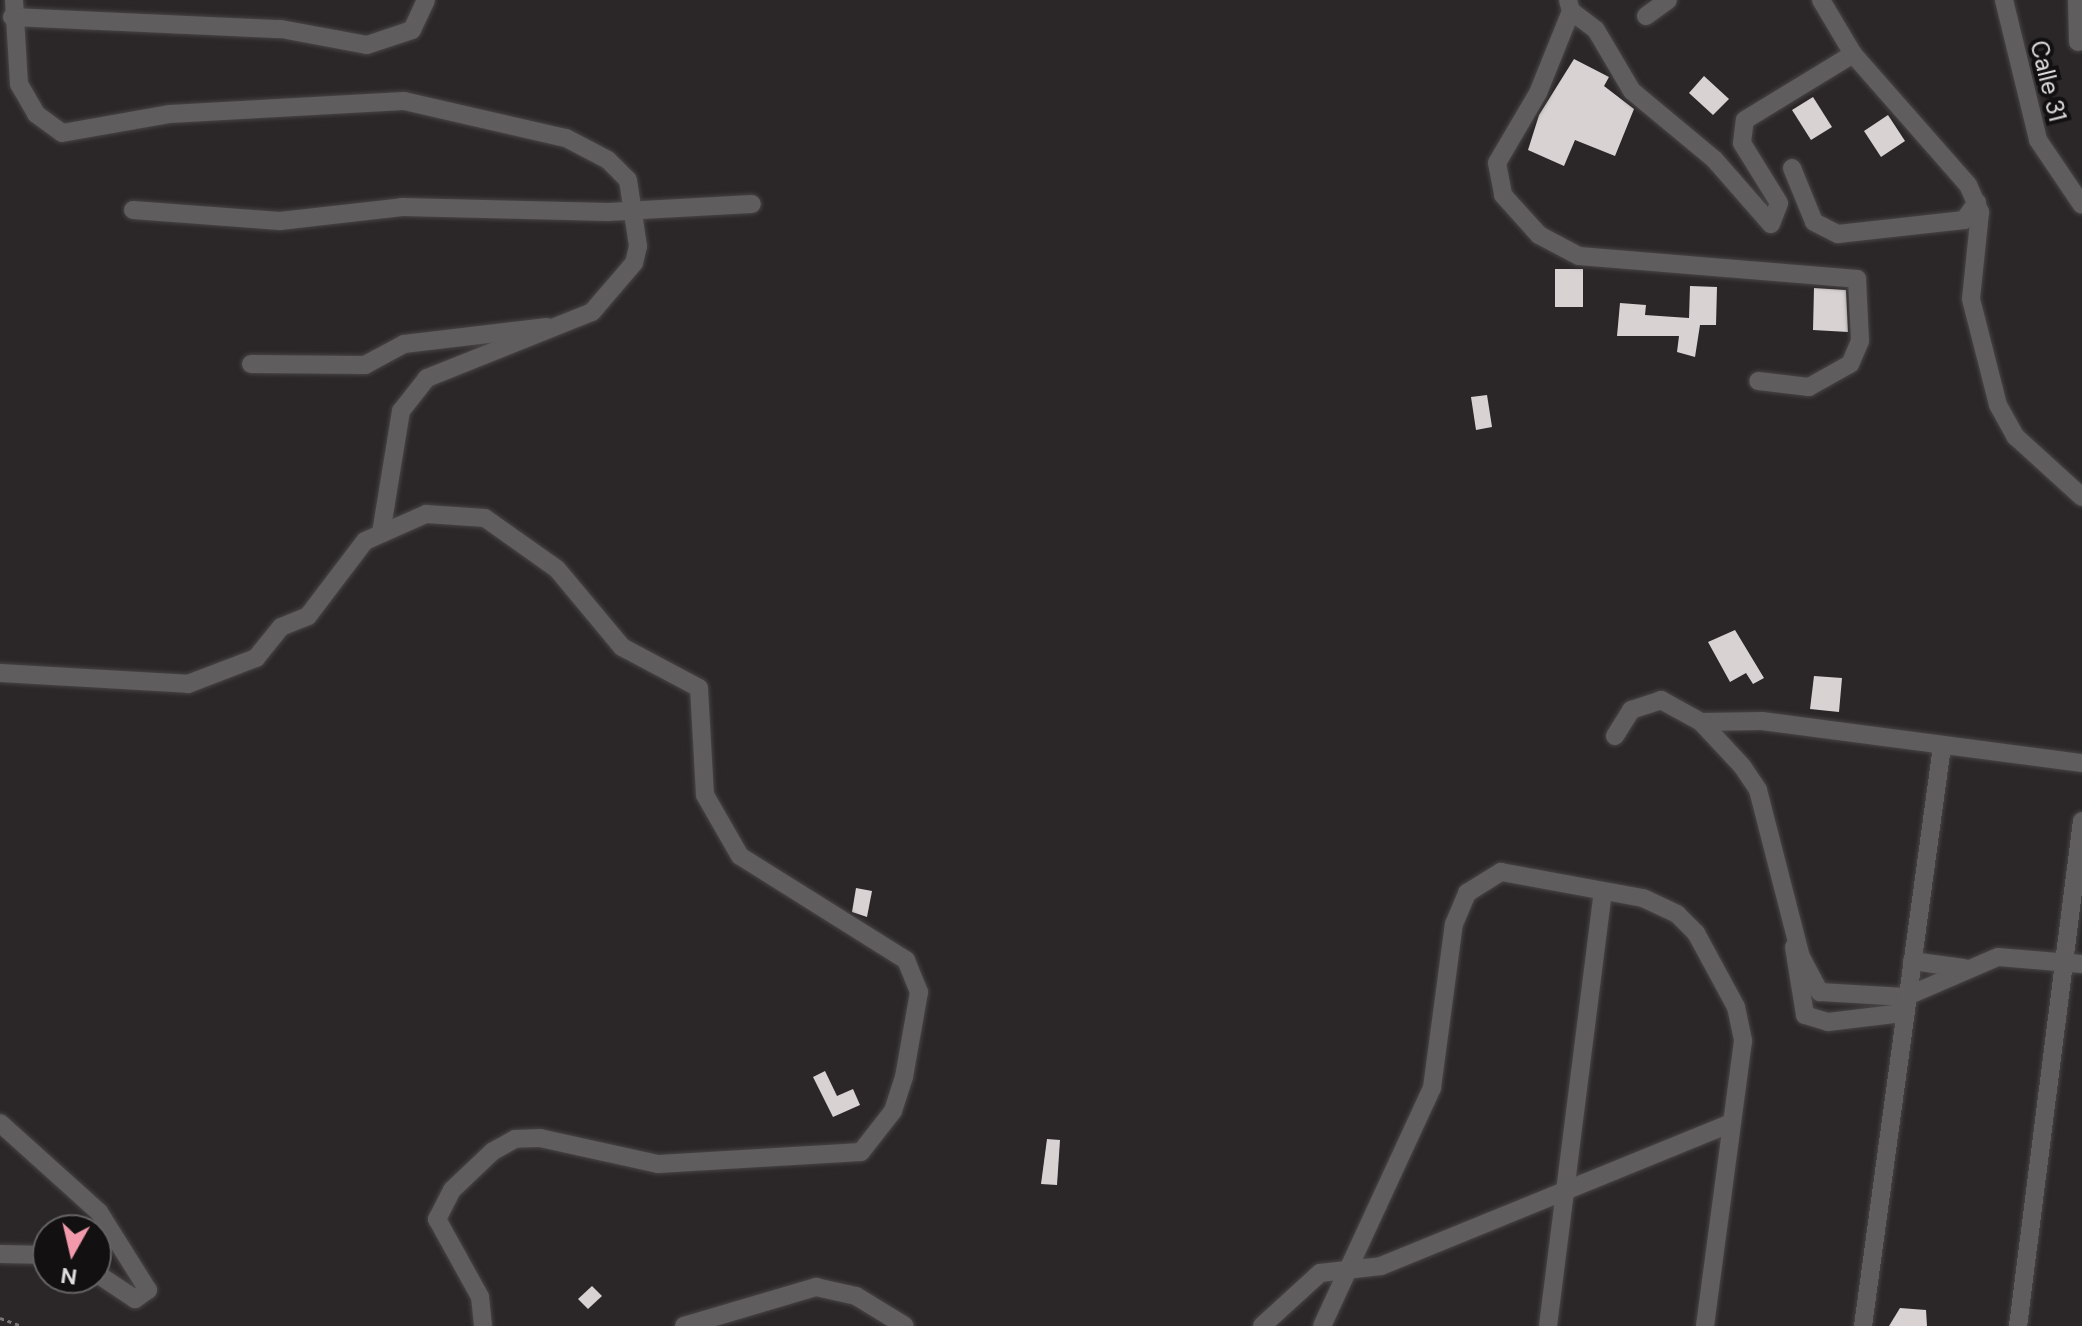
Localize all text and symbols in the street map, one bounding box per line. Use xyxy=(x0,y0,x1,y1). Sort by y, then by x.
street label: Calle 31 xyxy=(2024,38,2072,124)
north arrow xyxy=(32,1214,112,1294)
text: N xyxy=(59,1261,79,1292)

